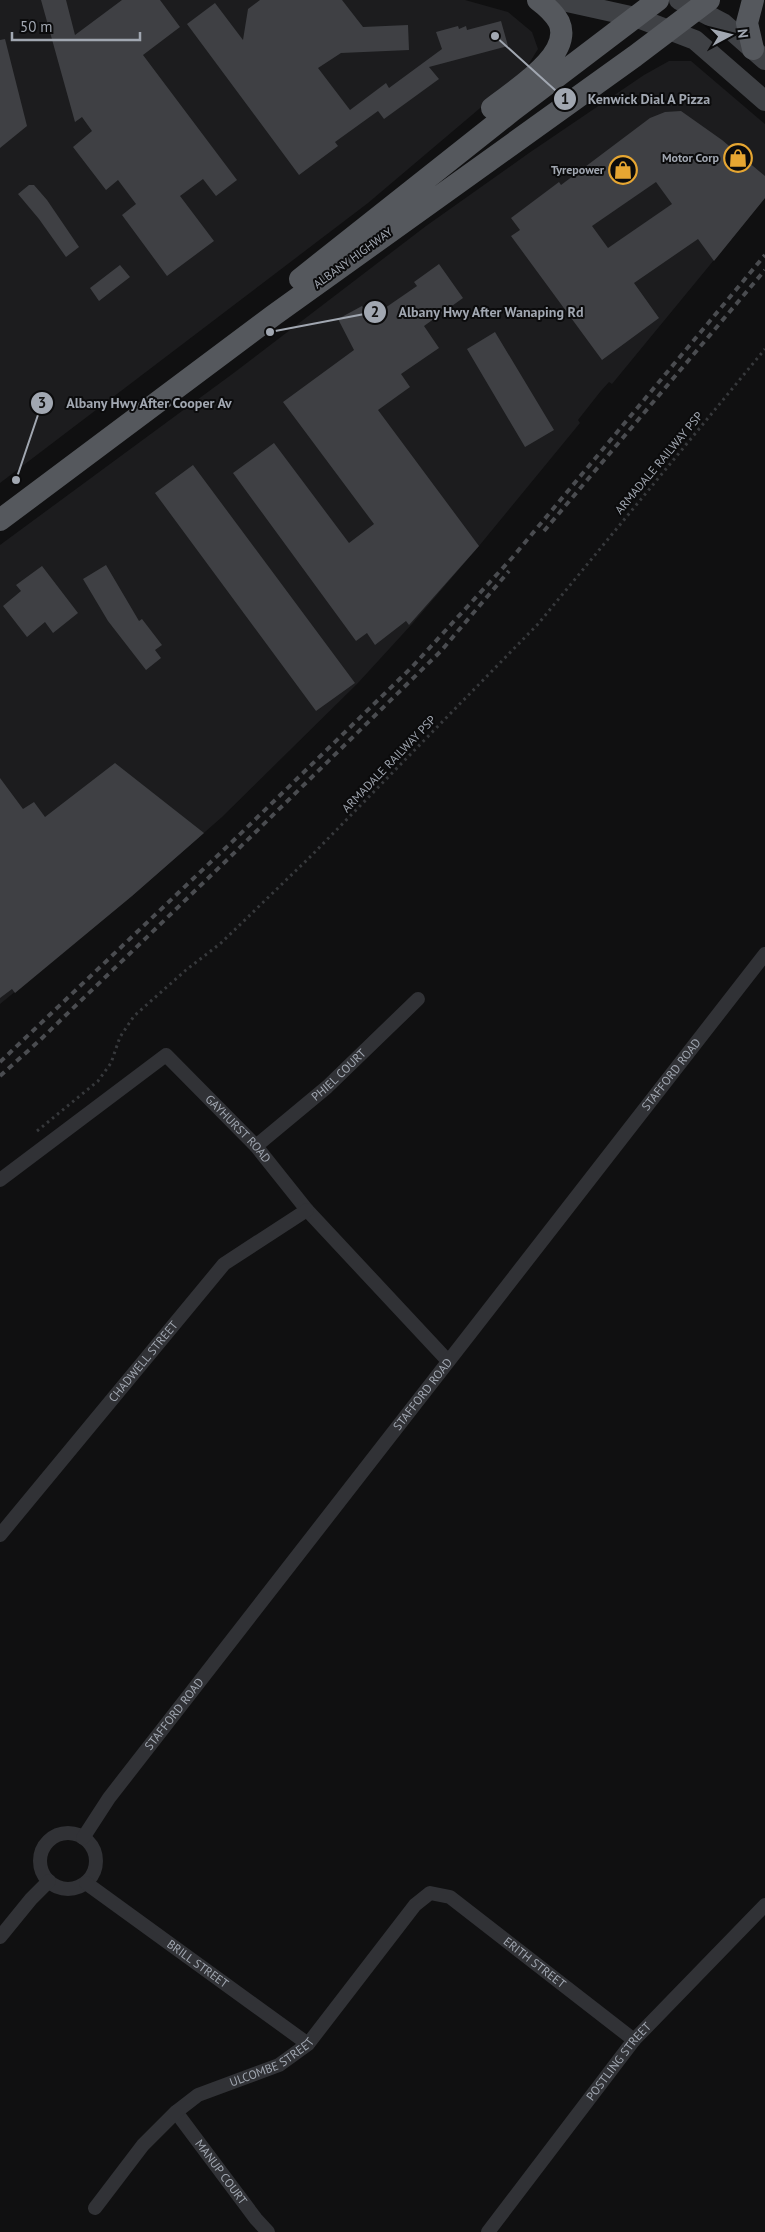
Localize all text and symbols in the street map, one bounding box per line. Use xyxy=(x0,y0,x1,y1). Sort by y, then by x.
scale bar xyxy=(12,10,140,42)
north arrow xyxy=(705,10,755,60)
text: 50 m xyxy=(20,17,53,36)
text: N xyxy=(733,28,752,39)
callout: Kenwick Dial A Pizza xyxy=(552,84,721,113)
text: 1 xyxy=(561,89,569,108)
text: Kenwick Dial A Pizza xyxy=(588,90,710,108)
shop icon: Motor Corp xyxy=(723,143,753,173)
place label: Motor Corp xyxy=(662,150,720,165)
shop icon: Tyrepower xyxy=(608,155,638,185)
place label: Tyrepower xyxy=(551,162,605,177)
street label: ALBANY HIGHWAY xyxy=(310,224,396,291)
callout: Albany Hwy After Wanaping Rd xyxy=(362,297,594,326)
text: 2 xyxy=(371,302,379,321)
text: Albany Hwy After Wanaping Rd xyxy=(398,303,584,321)
callout: Albany Hwy After Cooper Av xyxy=(30,389,243,418)
text: 3 xyxy=(38,393,46,412)
text: Albany Hwy After Cooper Av xyxy=(66,394,232,412)
street label: ARMADALE RAILWAY PSP xyxy=(611,408,706,517)
street label: ARMADALE RAILWAY PSP xyxy=(338,712,439,815)
street label: STAFFORD ROAD xyxy=(638,1035,704,1113)
street label: PHIEL COURT xyxy=(308,1045,369,1104)
street label: GAYHURST ROAD xyxy=(202,1091,274,1166)
street label: CHADWELL STREET xyxy=(105,1317,181,1405)
street label: STAFFORD ROAD xyxy=(390,1355,455,1433)
street label: STAFFORD ROAD xyxy=(141,1674,207,1753)
street label: ERITH STREET xyxy=(501,1933,569,1991)
street label: BRILL STREET xyxy=(164,1936,232,1991)
street label: POSTLING STREET xyxy=(583,2019,654,2103)
street label: ULCOMBE STREET xyxy=(227,2034,317,2090)
street label: MANUP COURT xyxy=(192,2136,251,2208)

